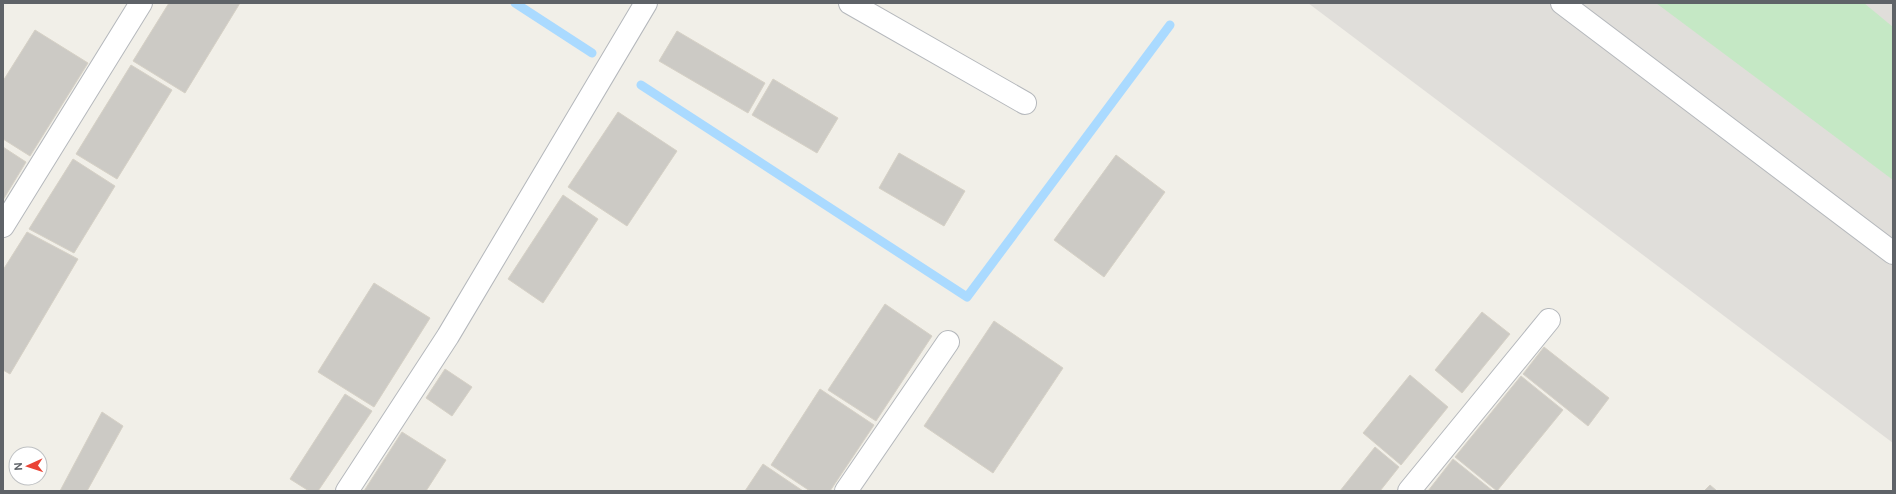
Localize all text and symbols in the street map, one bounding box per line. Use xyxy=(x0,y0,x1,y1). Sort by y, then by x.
north arrow xyxy=(8,446,48,486)
text: N xyxy=(11,462,25,471)

